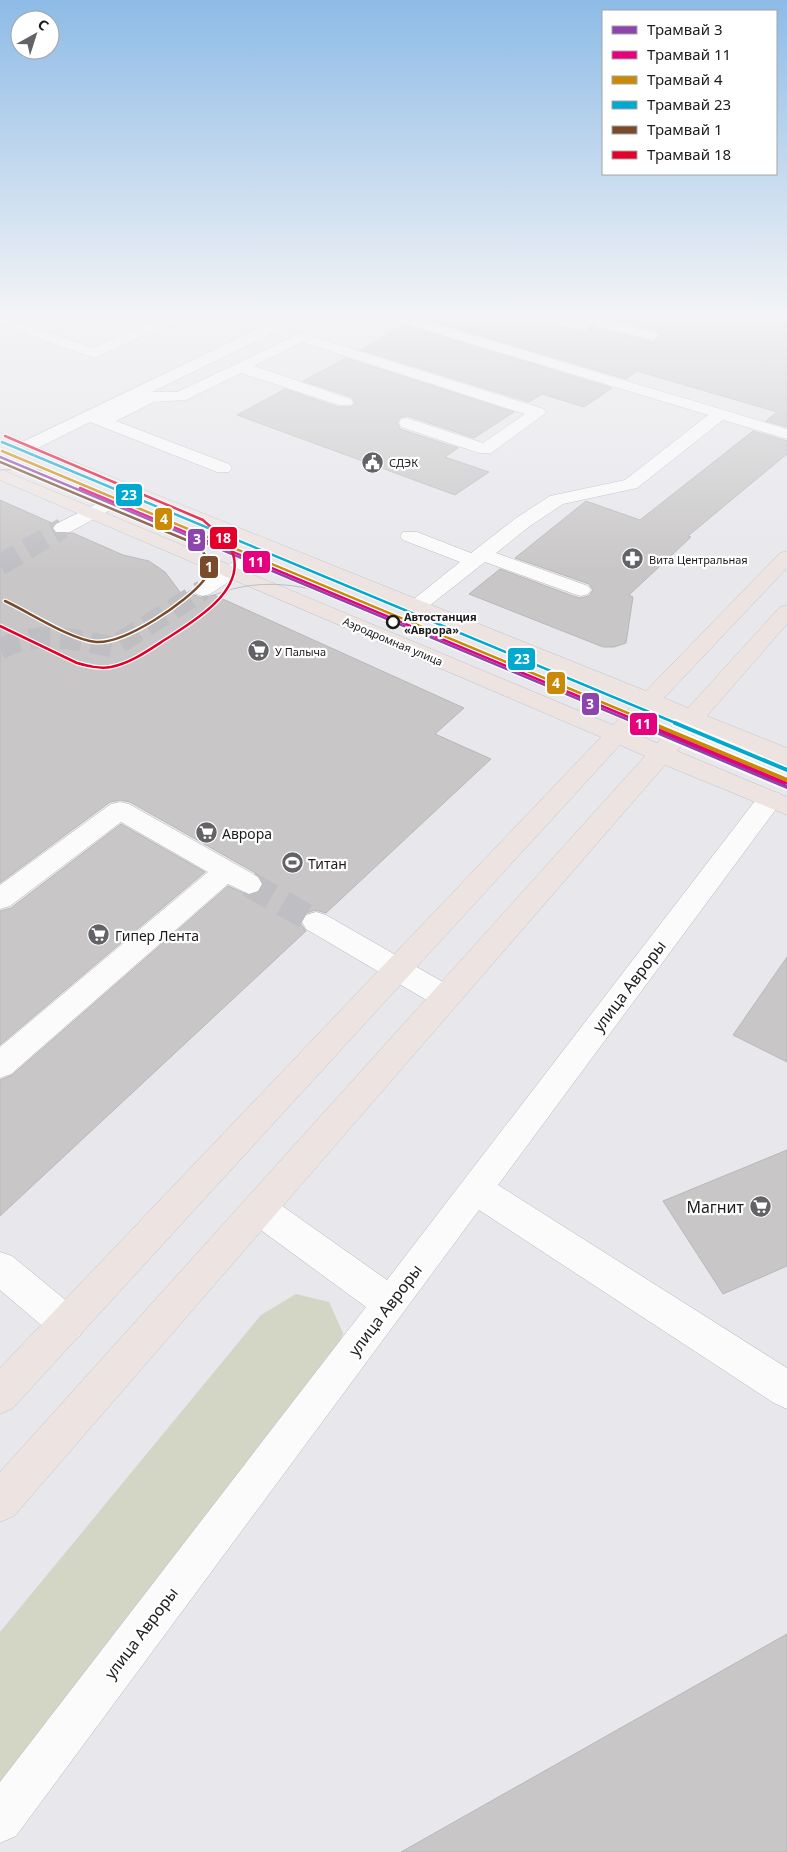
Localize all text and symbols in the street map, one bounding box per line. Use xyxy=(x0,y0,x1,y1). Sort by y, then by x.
north arrow xyxy=(10,10,60,60)
legend xyxy=(602,10,777,175)
text: С xyxy=(34,14,53,35)
text: Трамвай 3 xyxy=(647,19,722,39)
text: Трамвай 11 xyxy=(647,44,731,64)
text: Трамвай 4 xyxy=(647,69,723,89)
text: Трамвай 23 xyxy=(647,94,731,114)
text: Трамвай 1 xyxy=(647,119,722,139)
text: Трамвай 18 xyxy=(647,144,731,164)
public building icon: СДЭК xyxy=(361,450,385,474)
place label: СДЭК xyxy=(389,455,418,470)
line badge: 23 xyxy=(115,483,143,507)
text: 23 xyxy=(121,485,137,504)
line badge: 4 xyxy=(154,507,173,531)
text: 4 xyxy=(160,509,168,528)
line badge: 18 xyxy=(209,526,238,550)
line badge: 3 xyxy=(187,528,206,552)
text: 18 xyxy=(215,528,231,547)
text: 3 xyxy=(193,529,201,548)
pharmacy icon: Вита Центральная xyxy=(621,547,645,571)
line badge: 11 xyxy=(242,550,271,574)
text: 11 xyxy=(248,552,264,571)
place label: Вита Центральная xyxy=(649,552,748,567)
line badge: 1 xyxy=(199,555,219,579)
text: 1 xyxy=(205,557,213,576)
place label: Автостанция «Аврора» xyxy=(404,609,477,637)
street label: Аэродромная улица xyxy=(341,613,445,669)
marker: Автостанция «Аврора» xyxy=(386,615,400,629)
supermarket icon: У Палыча xyxy=(247,639,271,663)
place label: У Палыча xyxy=(275,644,326,659)
line badge: 23 xyxy=(507,647,536,671)
text: 23 xyxy=(514,649,530,668)
line badge: 4 xyxy=(546,671,566,695)
text: 4 xyxy=(552,673,560,692)
line badge: 3 xyxy=(581,692,600,716)
text: 3 xyxy=(586,694,594,713)
line badge: 11 xyxy=(629,712,658,736)
text: 11 xyxy=(635,714,651,733)
supermarket icon: Аврора xyxy=(194,821,218,845)
place label: Аврора xyxy=(222,824,272,843)
sports icon: Титан xyxy=(280,851,304,875)
place label: Титан xyxy=(308,854,347,873)
supermarket icon: Гипер Лента xyxy=(87,923,111,947)
place label: Гипер Лента xyxy=(115,926,199,945)
street label: улица Авроры xyxy=(587,936,671,1036)
supermarket icon: Магнит xyxy=(748,1195,772,1219)
place label: Магнит xyxy=(686,1196,745,1218)
street label: улица Авроры xyxy=(343,1260,427,1360)
street label: улица Авроры xyxy=(99,1583,183,1683)

